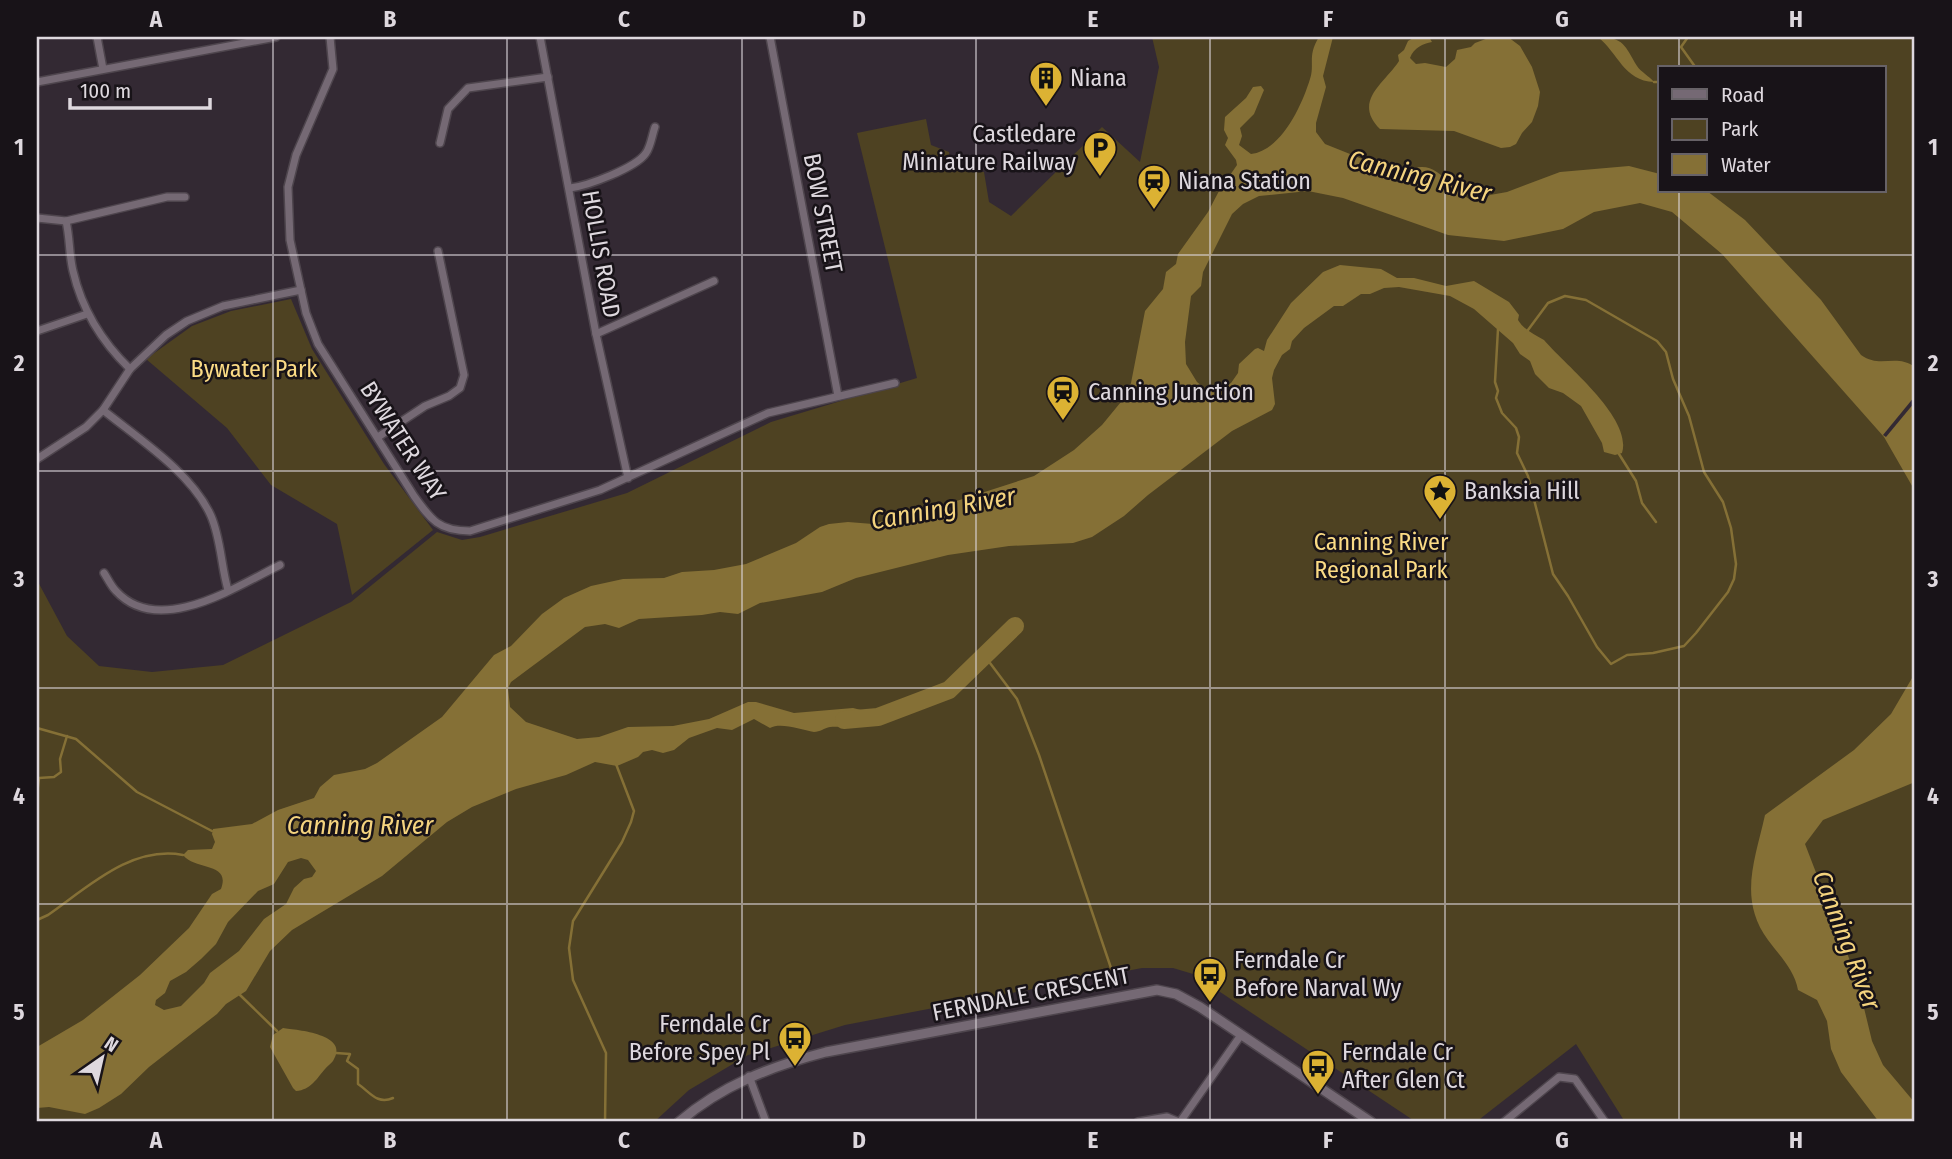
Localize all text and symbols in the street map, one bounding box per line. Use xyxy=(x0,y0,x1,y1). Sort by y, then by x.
text: A xyxy=(149,5,163,33)
text: B xyxy=(384,5,397,33)
text: C xyxy=(618,5,630,33)
text: D xyxy=(852,5,866,33)
text: E xyxy=(1088,5,1099,33)
text: F xyxy=(1323,5,1333,33)
text: G xyxy=(1555,5,1569,33)
text: H xyxy=(1789,5,1803,33)
building icon: Niana xyxy=(1027,59,1065,108)
place label: Niana xyxy=(1070,64,1127,92)
scale bar xyxy=(70,66,210,110)
legend xyxy=(1658,66,1885,192)
text: 100 m xyxy=(80,78,131,104)
text: Road xyxy=(1721,82,1765,108)
text: Park xyxy=(1721,116,1759,142)
place label: Castledare Miniature Railway xyxy=(902,120,1076,176)
parking icon: Castledare Miniature Railway xyxy=(1081,129,1119,178)
text: 1 xyxy=(14,133,24,161)
text: 1 xyxy=(1928,133,1938,161)
water label: Canning River xyxy=(1345,144,1496,209)
street label: BOW STREET xyxy=(798,151,848,275)
text: Water xyxy=(1721,152,1771,178)
station icon: Niana Station xyxy=(1135,162,1173,211)
place label: Niana Station xyxy=(1178,167,1311,195)
street label: HOLLIS ROAD xyxy=(576,188,626,320)
text: 2 xyxy=(13,349,25,377)
text: 2 xyxy=(1927,349,1939,377)
park label: Bywater Park xyxy=(191,355,318,383)
station icon: Canning Junction xyxy=(1044,373,1082,422)
street label: BYWATER WAY xyxy=(354,376,452,506)
place label: Canning Junction xyxy=(1088,378,1254,406)
place icon: Banksia Hill xyxy=(1421,472,1459,521)
place label: Banksia Hill xyxy=(1464,477,1580,505)
water label: Canning River xyxy=(868,480,1019,536)
park label: Canning River Regional Park xyxy=(1314,528,1449,584)
text: 3 xyxy=(13,565,25,593)
text: 3 xyxy=(1927,565,1939,593)
text: 4 xyxy=(13,782,25,810)
text: 4 xyxy=(1927,782,1939,810)
water label: Canning River xyxy=(287,810,434,841)
water label: Canning River xyxy=(1806,866,1888,1015)
place label: Ferndale Cr Before Narval Wy xyxy=(1234,946,1401,1002)
bus stop icon: Ferndale Cr Before Narval Wy xyxy=(1191,955,1229,1004)
street label: FERNDALE CRESCENT xyxy=(930,961,1132,1027)
text: 5 xyxy=(13,998,25,1026)
text: 5 xyxy=(1927,998,1939,1026)
place label: Ferndale Cr Before Spey Pl xyxy=(629,1010,771,1066)
bus stop icon: Ferndale Cr Before Spey Pl xyxy=(776,1019,814,1068)
north arrow xyxy=(66,1023,136,1092)
text: N xyxy=(100,1032,122,1057)
place label: Ferndale Cr After Glen Ct xyxy=(1342,1038,1465,1094)
bus stop icon: Ferndale Cr After Glen Ct xyxy=(1299,1047,1337,1096)
text: A xyxy=(149,1126,163,1154)
text: B xyxy=(384,1126,397,1154)
text: C xyxy=(618,1126,630,1154)
text: D xyxy=(852,1126,866,1154)
text: E xyxy=(1088,1126,1099,1154)
text: F xyxy=(1323,1126,1333,1154)
text: G xyxy=(1555,1126,1569,1154)
text: H xyxy=(1789,1126,1803,1154)

